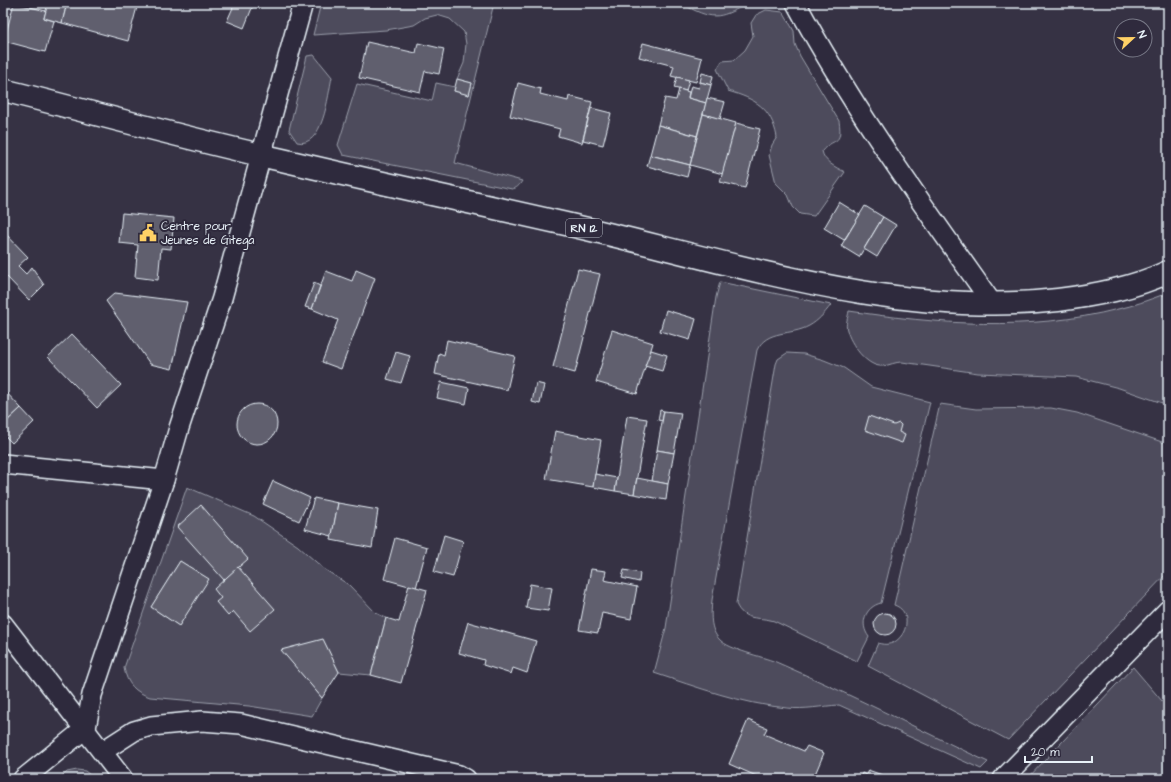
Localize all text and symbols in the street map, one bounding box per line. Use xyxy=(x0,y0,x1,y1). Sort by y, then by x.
north arrow xyxy=(1113,18,1153,58)
text: N xyxy=(1134,28,1150,41)
place label: Centre pour Jeunes de Gitega xyxy=(161,218,254,250)
road number: RN 12 xyxy=(566,219,602,237)
public building icon: Centre pour Jeunes de Gitega xyxy=(138,223,158,243)
scale bar xyxy=(1025,738,1092,764)
text: 20 m xyxy=(1031,744,1060,761)

